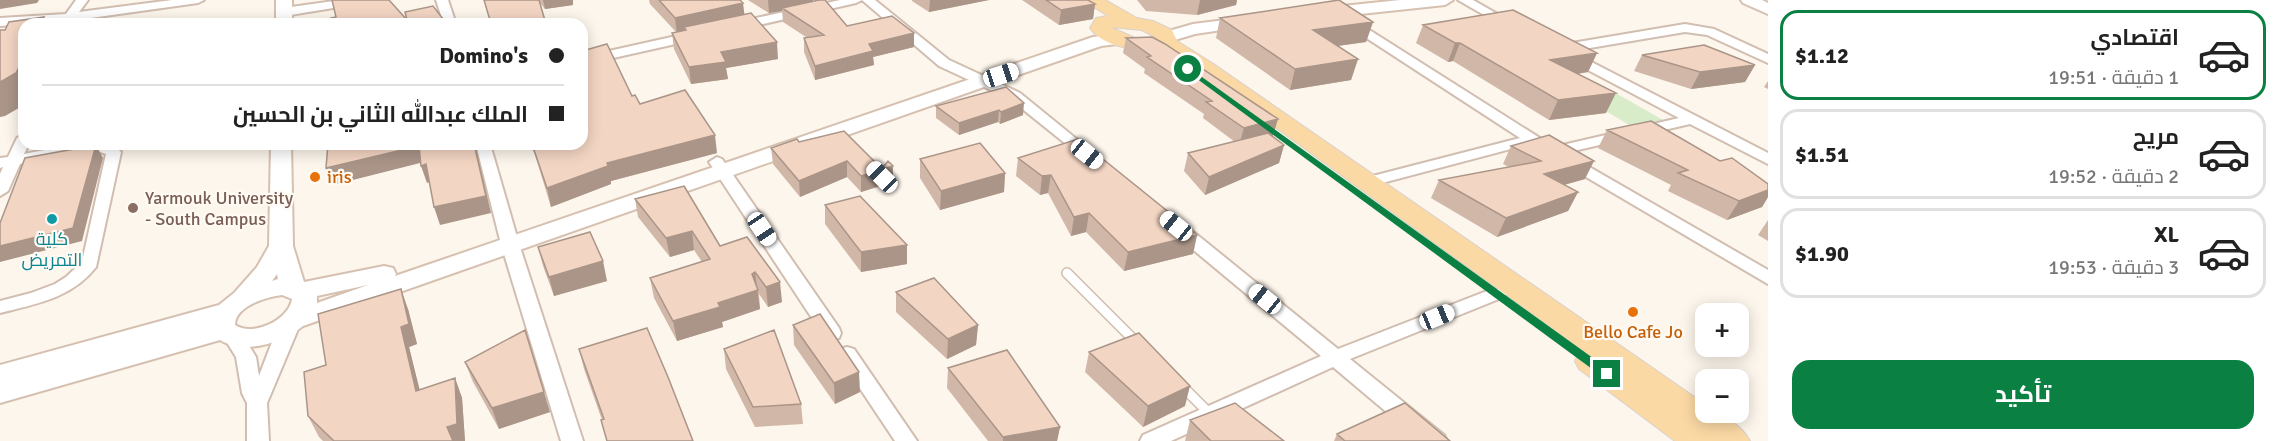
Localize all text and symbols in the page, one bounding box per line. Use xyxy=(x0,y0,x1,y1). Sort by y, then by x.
text: اقتصادي xyxy=(2090,24,2179,51)
icon: car xyxy=(2197,28,2251,82)
text: Domino's xyxy=(439,42,528,69)
text: $1.12 xyxy=(1795,42,1849,69)
route start xyxy=(1174,55,1201,82)
car xyxy=(981,61,1021,89)
text: 1 دقيقة · 19:51 xyxy=(2048,65,2179,90)
text: الملك عبدالله الثاني بن الحسين xyxy=(233,101,528,128)
text: مريح xyxy=(2133,123,2179,150)
icon: car xyxy=(2197,127,2251,181)
car xyxy=(1067,136,1107,172)
text: $1.51 xyxy=(1795,141,1849,168)
car xyxy=(863,158,901,196)
text: 2 دقيقة · 19:52 xyxy=(2048,164,2179,189)
place label: iris xyxy=(327,166,352,188)
marker: iris xyxy=(308,170,322,184)
place label: Yarmouk University - South Campus xyxy=(145,187,294,230)
marker: Yarmouk University - South Campus xyxy=(126,201,140,215)
car xyxy=(1156,208,1196,244)
car xyxy=(744,209,780,249)
marker: كلية التمريض xyxy=(45,212,59,226)
text: XL xyxy=(2154,221,2179,248)
icon: car xyxy=(2197,226,2251,280)
place label: كلية التمريض xyxy=(22,228,82,271)
text: $1.90 xyxy=(1795,240,1849,267)
text: 3 دقيقة · 19:53 xyxy=(2048,255,2179,280)
car xyxy=(1245,281,1285,317)
car xyxy=(1417,302,1457,332)
map controls xyxy=(1695,303,1749,423)
button: + xyxy=(1695,303,1749,357)
marker: Bello Cafe Jo xyxy=(1626,305,1640,319)
place label: Bello Cafe Jo xyxy=(1583,321,1683,343)
route end xyxy=(1593,360,1620,387)
button: تأكيد xyxy=(1792,360,2254,429)
button: − xyxy=(1695,369,1749,423)

